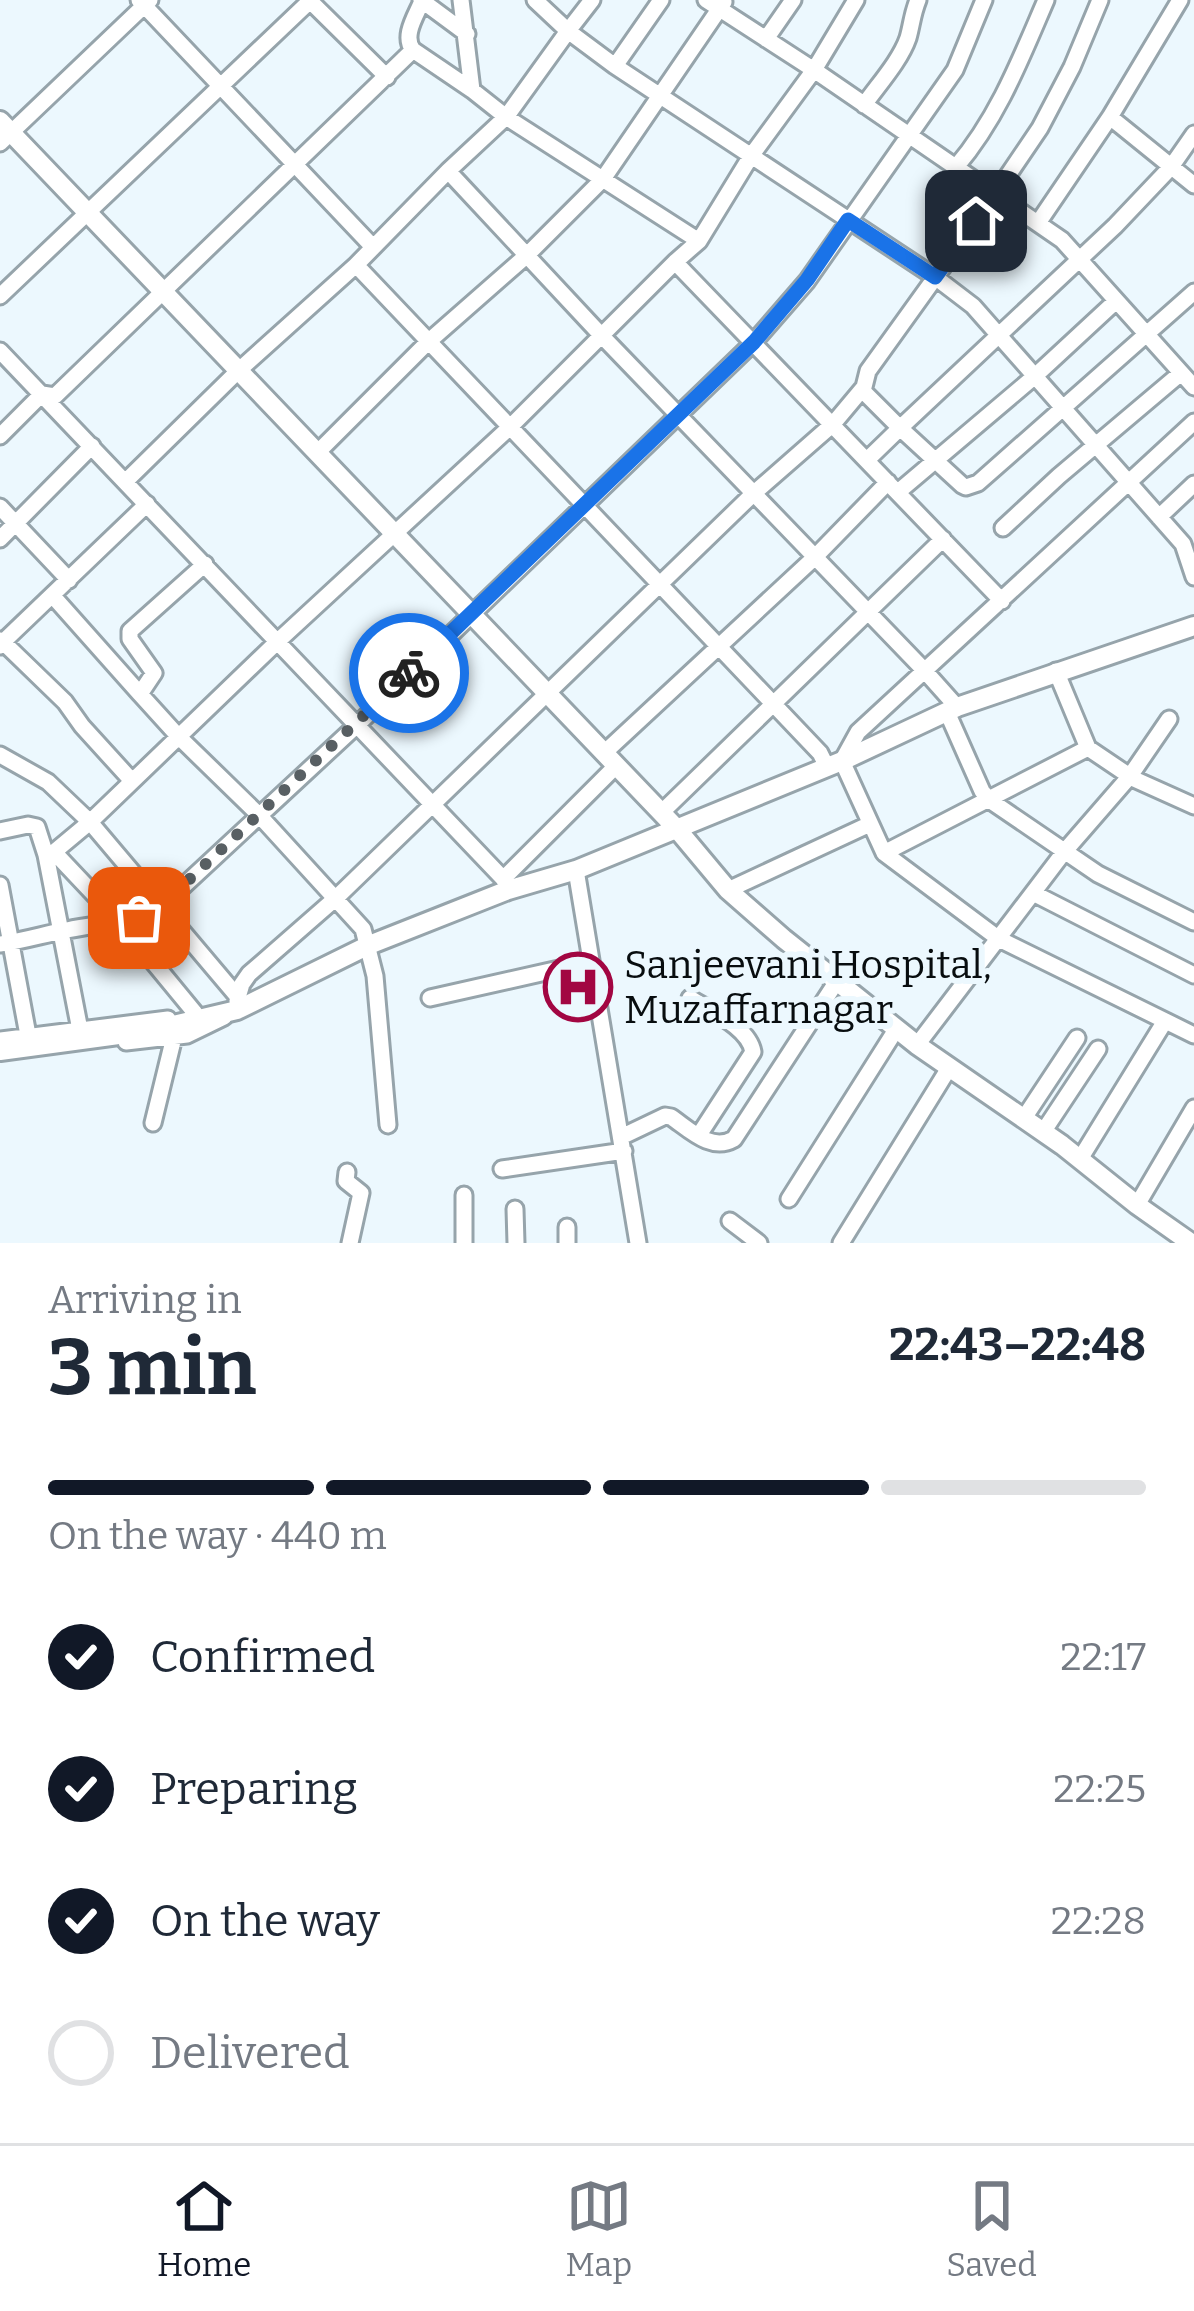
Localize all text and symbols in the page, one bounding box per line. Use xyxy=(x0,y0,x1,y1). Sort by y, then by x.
pin xyxy=(925,170,1027,272)
icon: home xyxy=(943,188,1009,254)
courier xyxy=(349,613,469,733)
icon: bike xyxy=(376,640,442,706)
pin xyxy=(88,867,190,969)
icon: bag xyxy=(106,885,172,951)
place label: Sanjeevani Hospital, Muzaffarnagar xyxy=(624,942,992,1033)
hospital icon: Sanjeevani Hospital, Muzaffarnagar xyxy=(543,952,613,1022)
text: Arriving in xyxy=(48,1277,242,1323)
text: 22:43–22:48 xyxy=(889,1318,1146,1372)
text: 3 min xyxy=(48,1321,256,1415)
text: On the way · 440 m xyxy=(48,1513,387,1559)
icon: check xyxy=(48,1624,114,1690)
text: Confirmed xyxy=(150,1630,375,1684)
text: 22:17 xyxy=(1060,1634,1146,1680)
icon: check xyxy=(48,1756,114,1822)
text: Preparing xyxy=(150,1762,358,1816)
text: 22:25 xyxy=(1053,1766,1146,1812)
icon: check xyxy=(48,1888,114,1954)
text: On the way xyxy=(150,1894,380,1948)
text: 22:28 xyxy=(1051,1898,1146,1944)
text: Delivered xyxy=(150,2026,350,2080)
tab: Home xyxy=(157,2173,251,2285)
tab: Map xyxy=(565,2173,632,2285)
tab: Saved xyxy=(946,2173,1037,2285)

